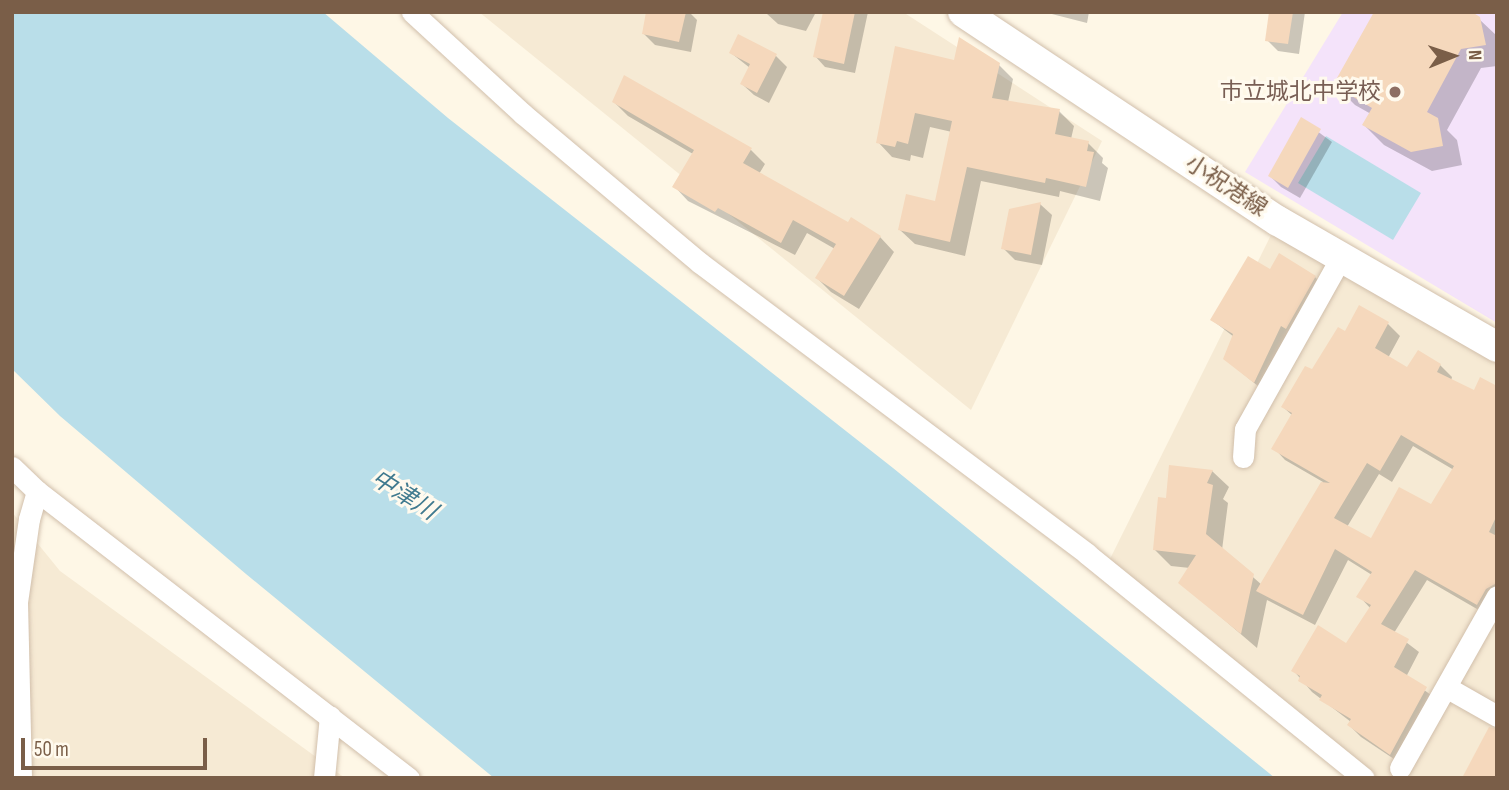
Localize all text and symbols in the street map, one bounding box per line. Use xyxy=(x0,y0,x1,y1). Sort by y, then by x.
north arrow xyxy=(1418,21,1488,91)
text: N xyxy=(1463,50,1486,61)
place label: 市立城北中学校 xyxy=(1220,78,1381,106)
marker: 市立城北中学校 xyxy=(1387,84,1403,100)
street label: 小祝港線 xyxy=(1180,149,1272,223)
water label: 中津川 xyxy=(366,464,442,526)
scale bar xyxy=(24,724,210,768)
text: 50 m xyxy=(34,737,69,762)

